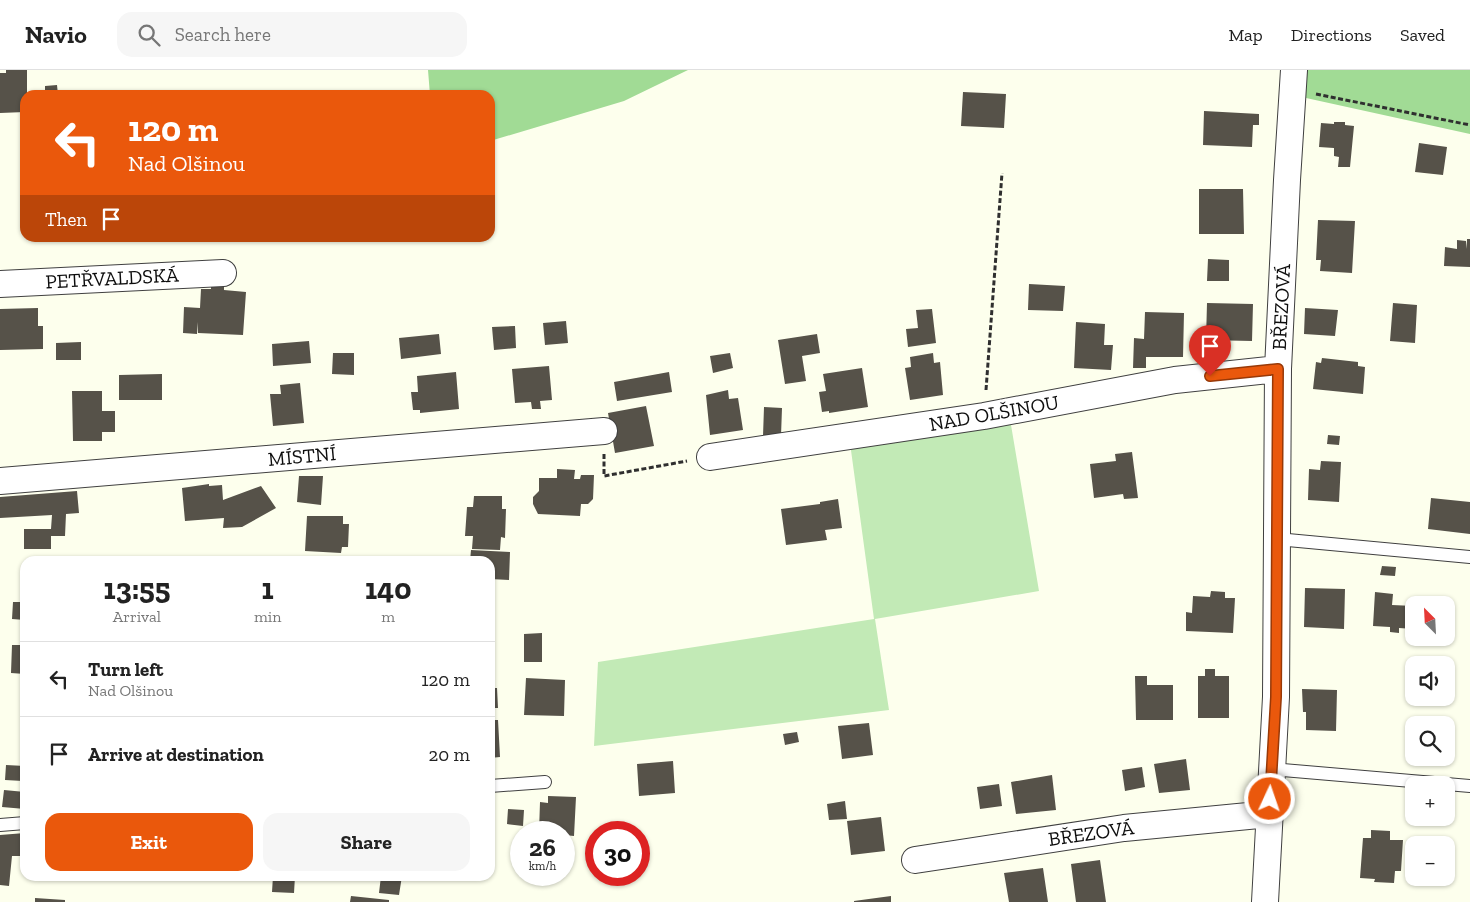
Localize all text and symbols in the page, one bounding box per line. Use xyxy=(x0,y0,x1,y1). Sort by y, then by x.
search box xyxy=(117,12,467,57)
text: Navio xyxy=(25,20,87,49)
icon: search xyxy=(135,21,163,49)
text: Search here xyxy=(175,23,271,46)
text: Map xyxy=(1228,24,1263,46)
text: Directions xyxy=(1291,24,1372,46)
text: Saved xyxy=(1400,24,1445,46)
text: 120 m xyxy=(128,108,218,150)
icon: left xyxy=(45,110,110,175)
text: Nad Olšinou xyxy=(128,150,245,177)
icon: arrive xyxy=(97,205,125,233)
text: Then xyxy=(45,208,87,231)
street label: PETŘVALDSKÁ xyxy=(45,262,180,293)
street label: BŘEZOVÁ xyxy=(1267,262,1295,351)
pin xyxy=(1189,325,1231,376)
icon: arrive xyxy=(1196,332,1224,360)
street label: NAD OLŠINOU xyxy=(927,390,1061,436)
street label: MÍSTNÍ xyxy=(267,441,337,471)
text: 13:55 xyxy=(104,571,170,607)
text: 1 xyxy=(262,571,274,607)
text: 140 xyxy=(365,571,411,607)
north arrow xyxy=(1405,596,1455,646)
map controls xyxy=(1405,596,1455,886)
text: Arrival xyxy=(113,607,161,626)
text: min xyxy=(254,607,281,626)
text: m xyxy=(381,607,395,626)
button: sound xyxy=(1405,656,1455,706)
text: Turn left xyxy=(88,658,163,681)
icon: left xyxy=(45,665,73,693)
text: 120 m xyxy=(421,668,470,691)
text: Nad Olšinou xyxy=(88,681,173,700)
button: search xyxy=(1405,716,1455,766)
icon: arrive xyxy=(45,740,73,768)
text: Arrive at destination xyxy=(88,743,264,766)
text: 20 m xyxy=(429,743,470,766)
position arrow xyxy=(1243,772,1295,824)
button: + xyxy=(1405,776,1455,826)
button: Exit xyxy=(45,813,253,871)
button: Share xyxy=(263,813,470,871)
street label: BŘEZOVÁ xyxy=(1047,815,1136,851)
speed limit sign: 30 xyxy=(585,821,650,886)
text: 26 xyxy=(529,832,556,862)
button: − xyxy=(1405,836,1455,886)
text: km/h xyxy=(529,859,556,873)

